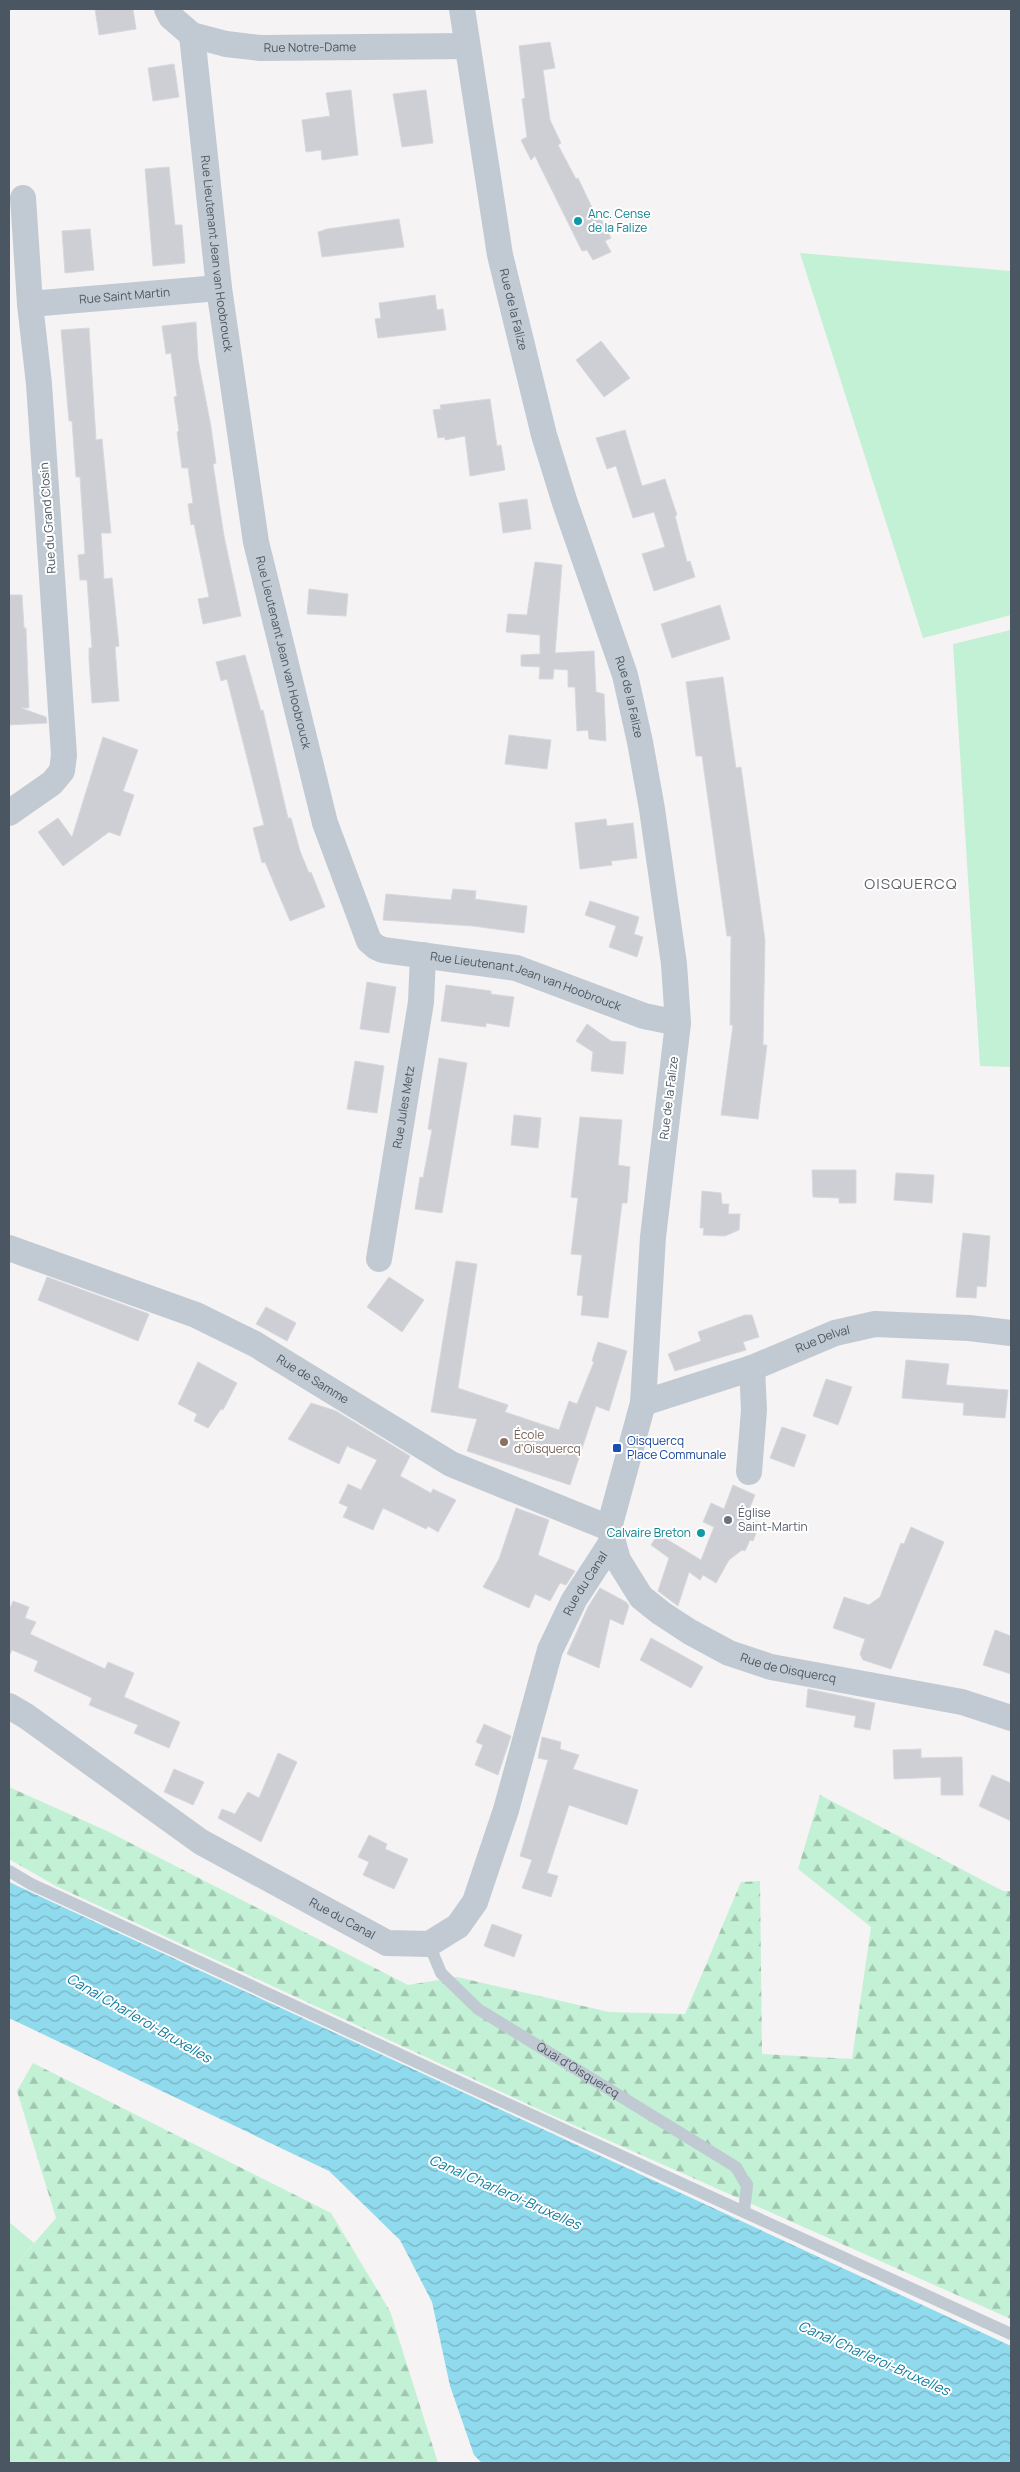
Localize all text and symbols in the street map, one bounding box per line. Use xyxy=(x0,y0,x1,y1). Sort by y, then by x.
street label: Rue Notre-Dame xyxy=(264,38,356,56)
street label: Rue Lieutenant Jean van Hoobrouck xyxy=(197,154,237,354)
place label: Anc. Cense de la Falize xyxy=(588,205,650,236)
marker: Anc. Cense de la Falize xyxy=(572,215,584,227)
street label: Rue de la Falize xyxy=(496,267,532,352)
street label: Rue Saint Martin xyxy=(78,283,171,308)
street label: Rue du Grand Closin xyxy=(35,462,60,574)
street label: Rue Lieutenant Jean van Hoobrouck xyxy=(252,554,316,752)
street label: Rue de la Falize xyxy=(611,654,648,739)
district label: OISQUERCQ xyxy=(864,873,958,894)
street label: Rue Lieutenant Jean van Hoobrouck xyxy=(429,947,625,1015)
street label: Rue de la Falize xyxy=(655,1055,682,1140)
street label: Rue Jules Metz xyxy=(388,1064,418,1150)
street label: Rue Delval xyxy=(793,1321,851,1357)
street label: Rue de Samme xyxy=(273,1350,352,1408)
place label: École d'Oisquercq xyxy=(514,1426,581,1457)
place label: Oisquercq Place Communale xyxy=(627,1432,726,1463)
marker: École d'Oisquercq xyxy=(498,1436,510,1448)
marker: Oisquercq Place Communale xyxy=(611,1442,623,1454)
place label: Église Saint-Martin xyxy=(738,1504,808,1535)
marker: Église Saint-Martin xyxy=(722,1514,734,1526)
place label: Calvaire Breton xyxy=(607,1524,691,1541)
marker: Calvaire Breton xyxy=(695,1527,707,1539)
street label: Rue du Canal xyxy=(559,1548,611,1618)
street label: Rue de Oisquercq xyxy=(738,1648,838,1687)
street label: Rue du Canal xyxy=(306,1893,378,1943)
water label: Canal Charleroi-Bruxelles xyxy=(63,1968,217,2068)
street label: Quai d'Oisquercq xyxy=(533,2038,623,2102)
water label: Canal Charleroi-Bruxelles xyxy=(426,2149,586,2234)
water label: Canal Charleroi-Bruxelles xyxy=(795,2315,955,2400)

